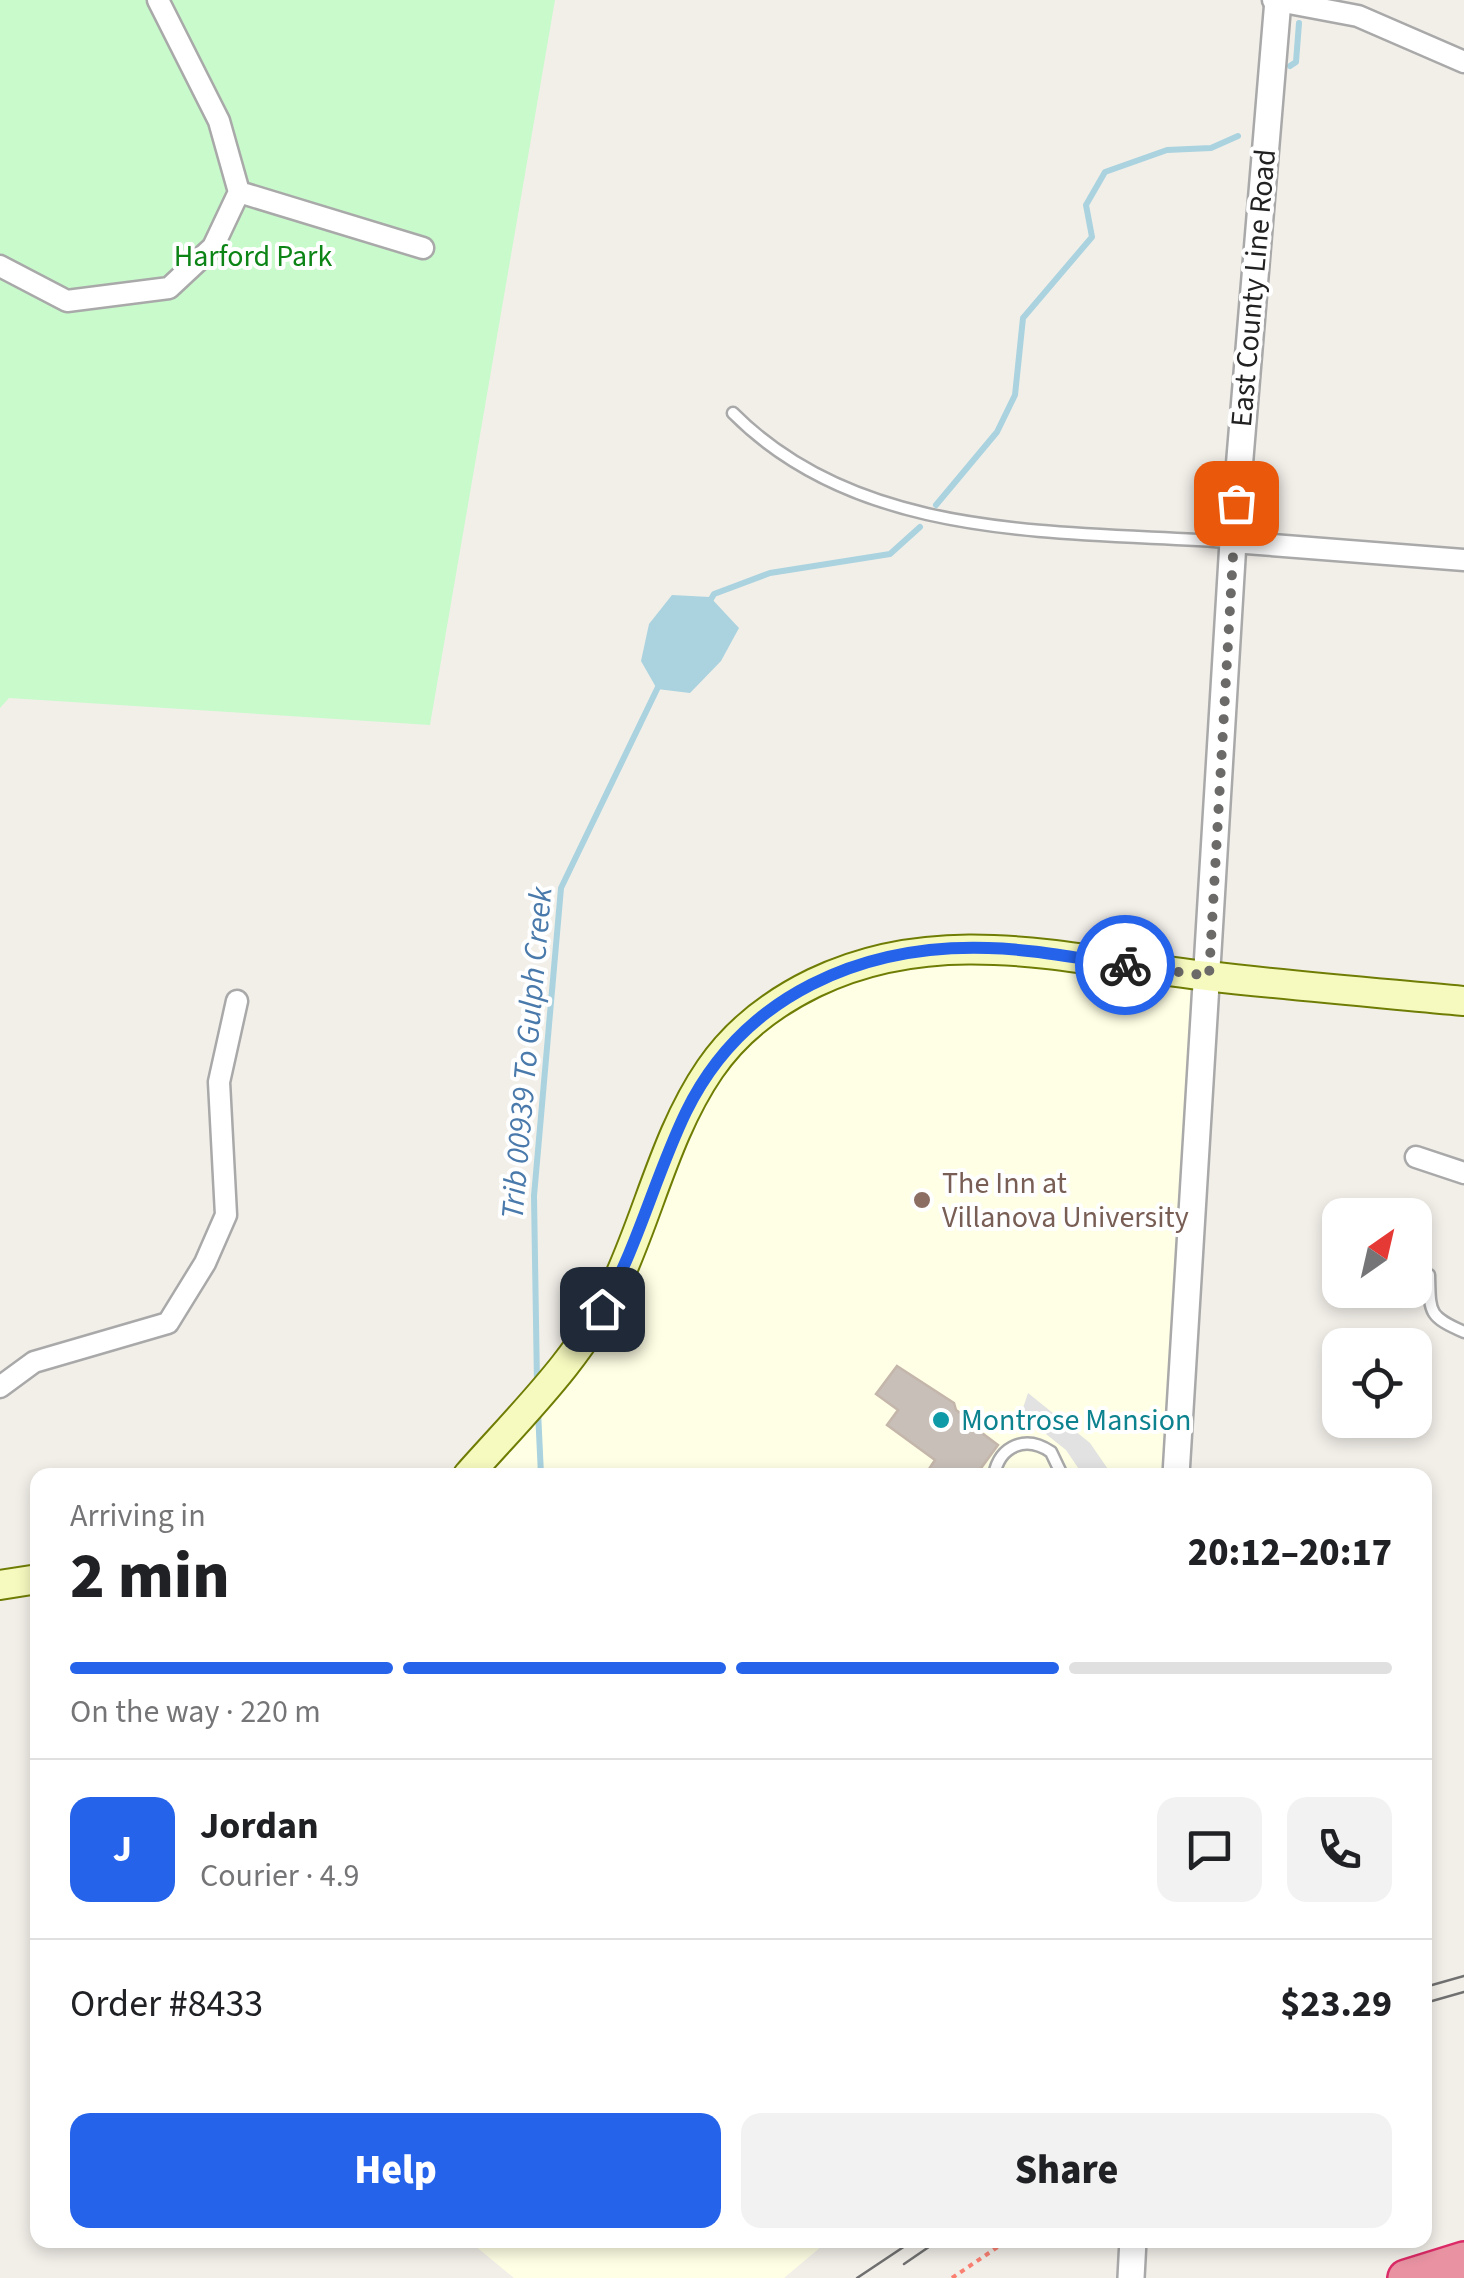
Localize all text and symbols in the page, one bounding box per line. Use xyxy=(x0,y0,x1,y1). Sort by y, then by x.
street label: East County Line Road xyxy=(1220,147,1287,429)
park label: Harford Park xyxy=(174,235,332,278)
pin xyxy=(1194,461,1279,546)
icon: bag xyxy=(1209,476,1264,531)
water label: Trib 00939 To Gulph Creek xyxy=(490,884,565,1221)
courier xyxy=(1075,915,1175,1015)
icon: bike xyxy=(1098,938,1153,993)
place label: The Inn at Villanova University xyxy=(942,1162,1189,1239)
marker: The Inn at Villanova University xyxy=(911,1189,933,1211)
north arrow xyxy=(1322,1198,1432,1308)
map controls xyxy=(1322,1198,1432,1438)
pin xyxy=(560,1267,645,1352)
icon: home xyxy=(575,1282,630,1337)
button: locate xyxy=(1322,1328,1432,1438)
place label: Montrose Mansion xyxy=(961,1399,1191,1442)
marker: Montrose Mansion xyxy=(930,1409,952,1431)
text: Arriving in xyxy=(70,1493,206,1539)
text: 20:12–20:17 xyxy=(1188,1526,1392,1580)
text: 2 min xyxy=(70,1530,230,1623)
text: On the way · 220 m xyxy=(70,1689,321,1735)
button: chat xyxy=(1157,1797,1262,1902)
button: phone xyxy=(1287,1797,1392,1902)
text: Jordan xyxy=(200,1799,319,1853)
text: J xyxy=(113,1822,132,1876)
text: Courier · 4.9 xyxy=(200,1853,360,1899)
text: Order #8433 xyxy=(70,1977,263,2031)
text: $23.29 xyxy=(1280,1977,1392,2031)
button: Help xyxy=(70,2113,721,2228)
button: Share xyxy=(741,2113,1392,2228)

